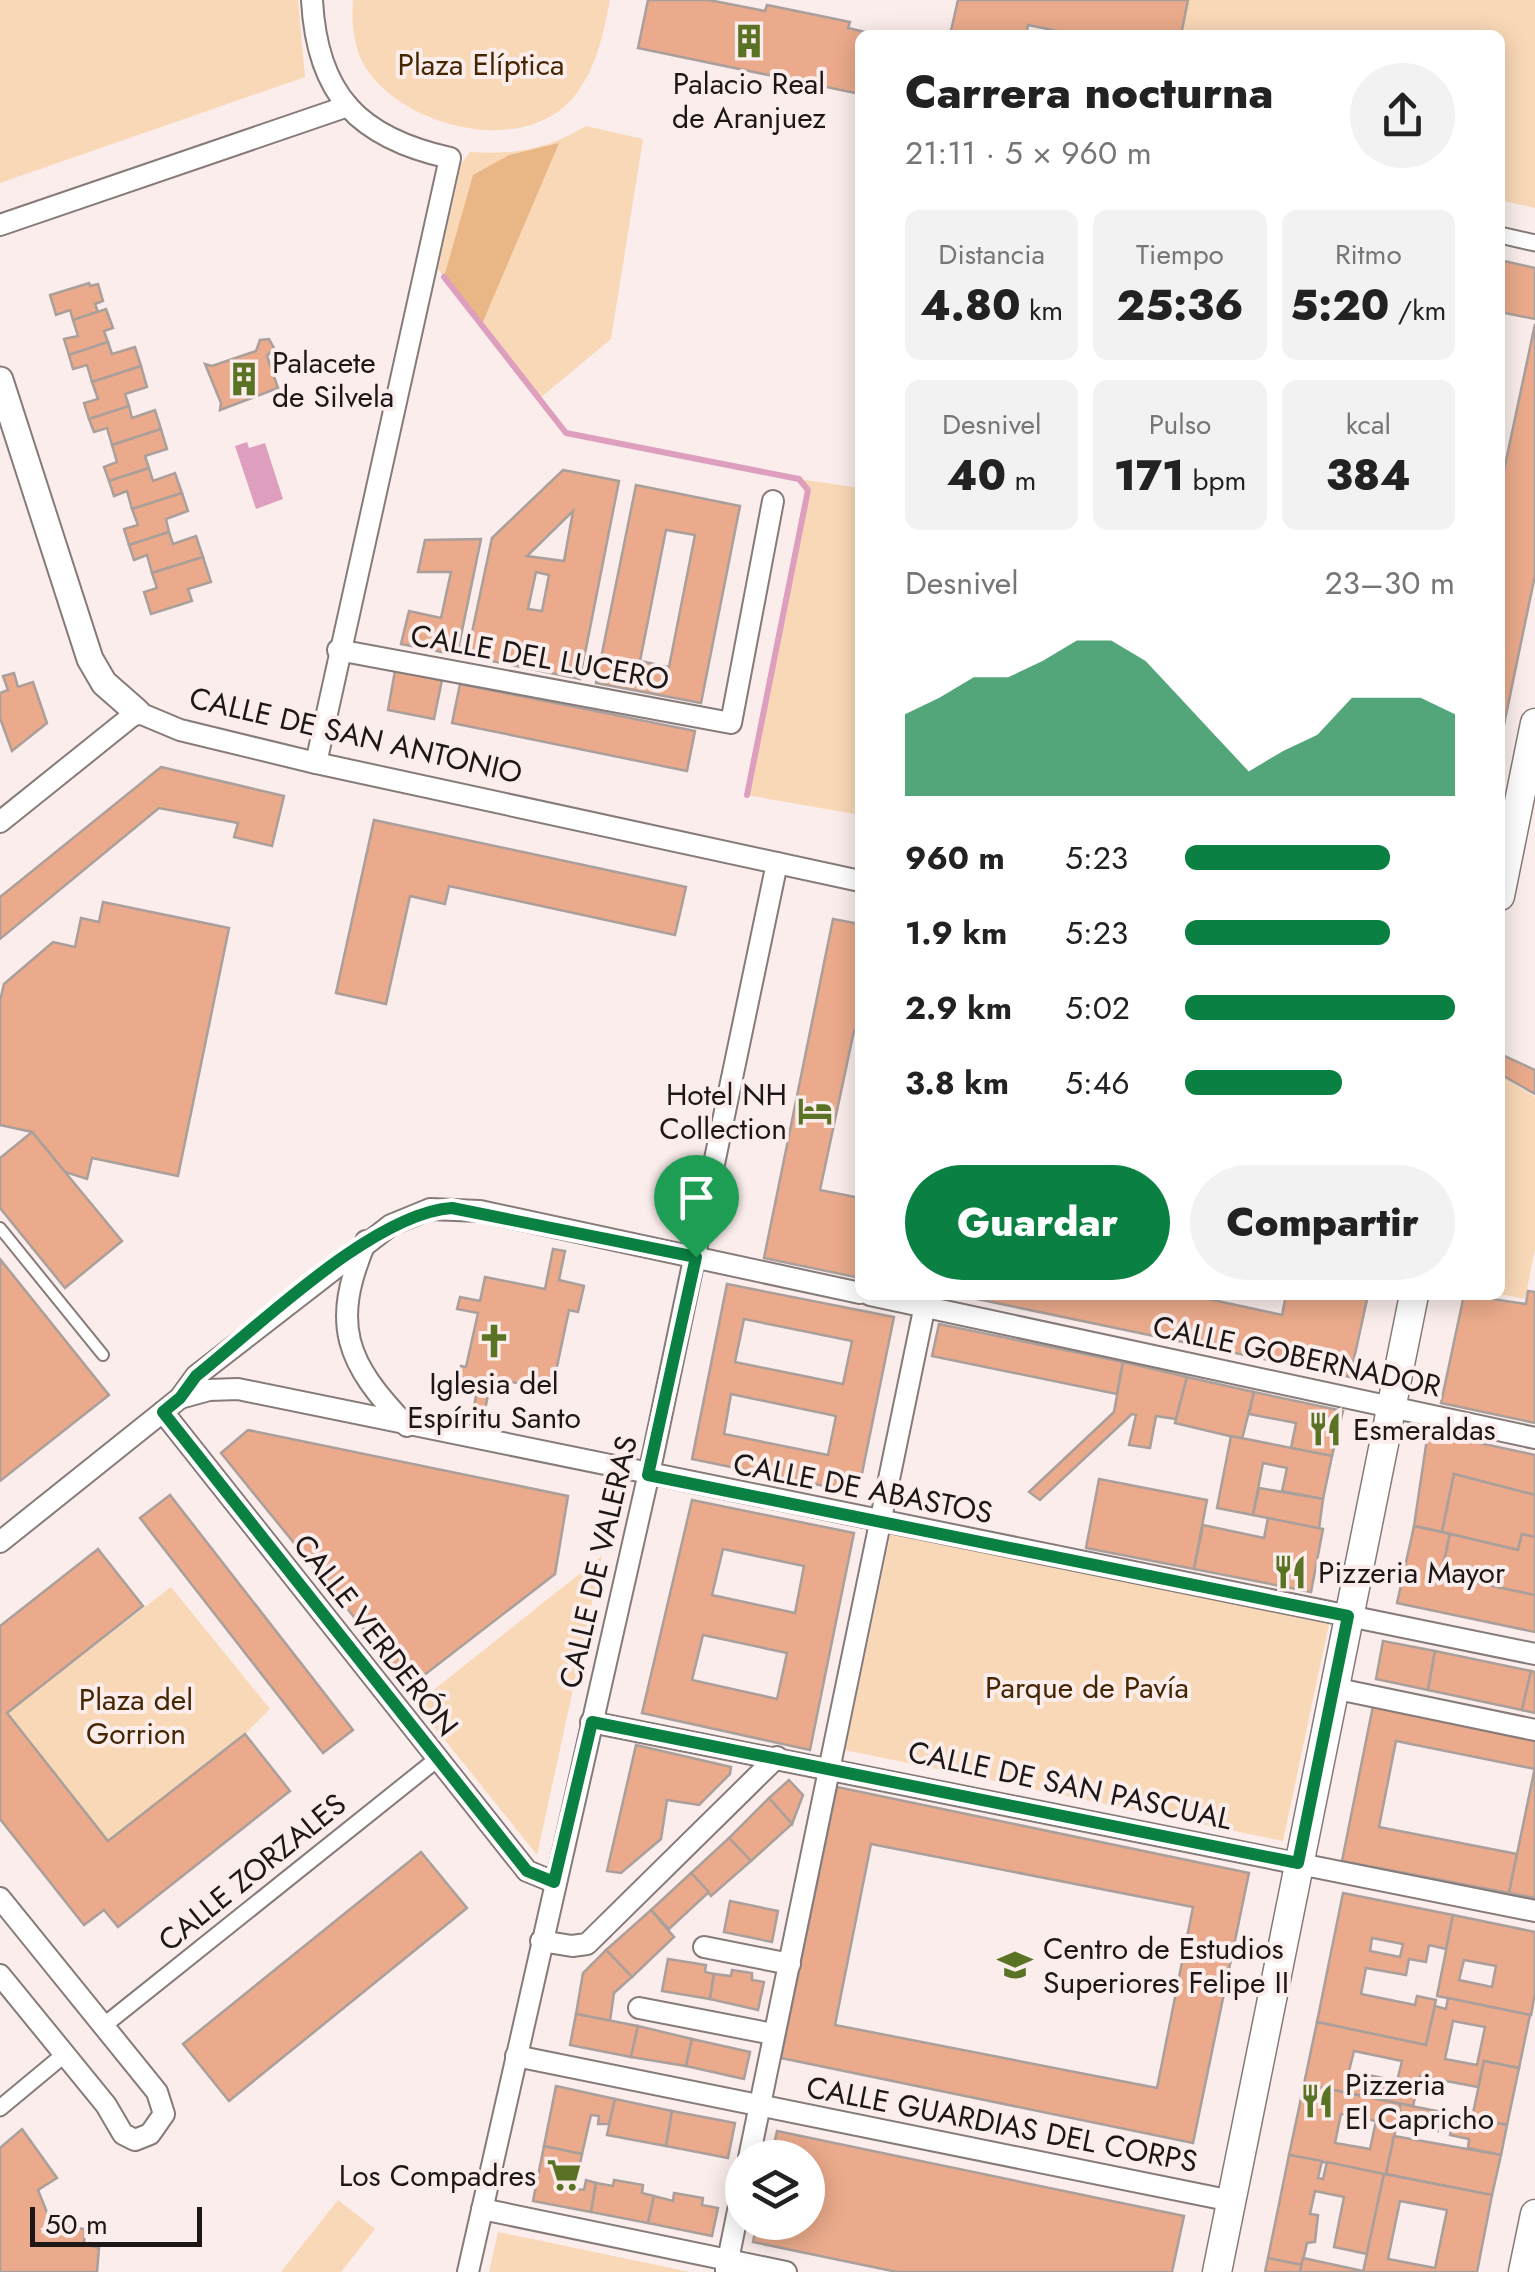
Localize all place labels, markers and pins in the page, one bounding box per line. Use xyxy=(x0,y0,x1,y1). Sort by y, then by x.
building icon: Palacio Real de Aranjuez xyxy=(730,22,768,60)
place label: Palacio Real de Aranjuez xyxy=(672,62,826,139)
place label: Palacete de Silvela xyxy=(272,341,394,418)
building icon: Palacete de Silvela xyxy=(225,360,263,398)
place label: Hotel NH Collection xyxy=(659,1073,787,1150)
hotel icon: Hotel NH Collection xyxy=(796,1092,834,1130)
pin xyxy=(654,1155,739,1258)
church icon: Iglesia del Espíritu Santo xyxy=(475,1322,513,1360)
place label: Iglesia del Espíritu Santo xyxy=(407,1362,581,1439)
place label: Esmeraldas xyxy=(1353,1408,1496,1451)
restaurant icon: Esmeraldas xyxy=(1306,1410,1344,1448)
place label: Pizzeria Mayor xyxy=(1318,1551,1506,1594)
restaurant icon: Pizzeria Mayor xyxy=(1271,1553,1309,1591)
place label: Centro de Estudios Superiores Felipe II xyxy=(1043,1927,1289,2004)
school or university icon: Centro de Estudios Superiores Felipe II xyxy=(996,1946,1034,1984)
place label: Pizzeria El Capricho xyxy=(1345,2063,1494,2140)
restaurant icon: Pizzeria El Capricho xyxy=(1298,2082,1336,2120)
place label: Los Compadres xyxy=(339,2154,536,2197)
supermarket icon: Los Compadres xyxy=(545,2156,583,2194)

